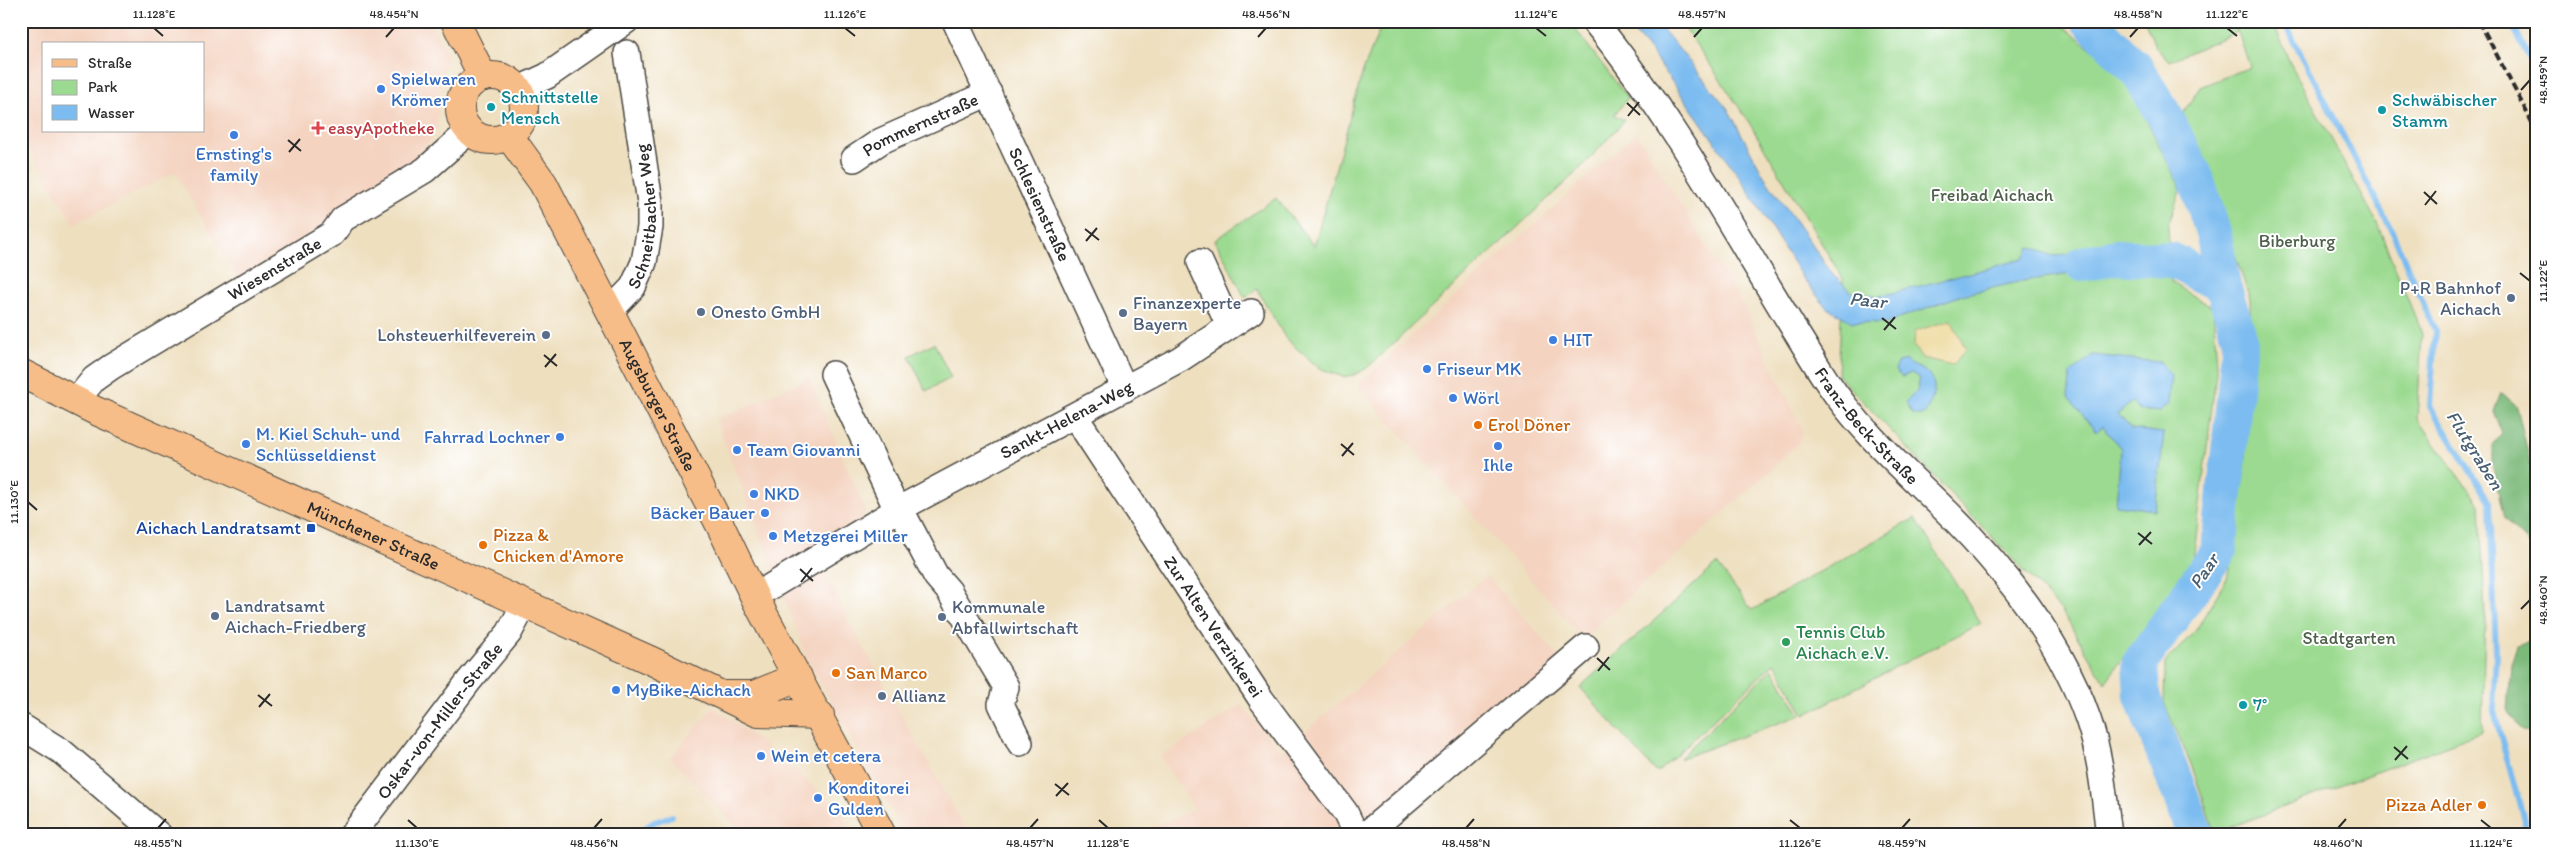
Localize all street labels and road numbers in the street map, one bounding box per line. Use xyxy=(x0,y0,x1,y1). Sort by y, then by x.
street label: Pommernstraße xyxy=(858,88,982,161)
street label: Schneitbacher Weg xyxy=(623,142,661,292)
street label: Schlesienstraße xyxy=(1004,144,1076,265)
street label: Wiesenstraße xyxy=(224,232,325,305)
street label: Augsburger Straße xyxy=(614,335,701,475)
street label: Franz-Beck-Straße xyxy=(1810,363,1923,489)
street label: Sankt-Helena-Weg xyxy=(996,375,1137,464)
street label: Münchener Straße xyxy=(303,496,443,575)
street label: Zur Alten Verzinkerei xyxy=(1159,552,1268,702)
street label: Oskar-von-Miller-Straße xyxy=(372,638,507,804)

